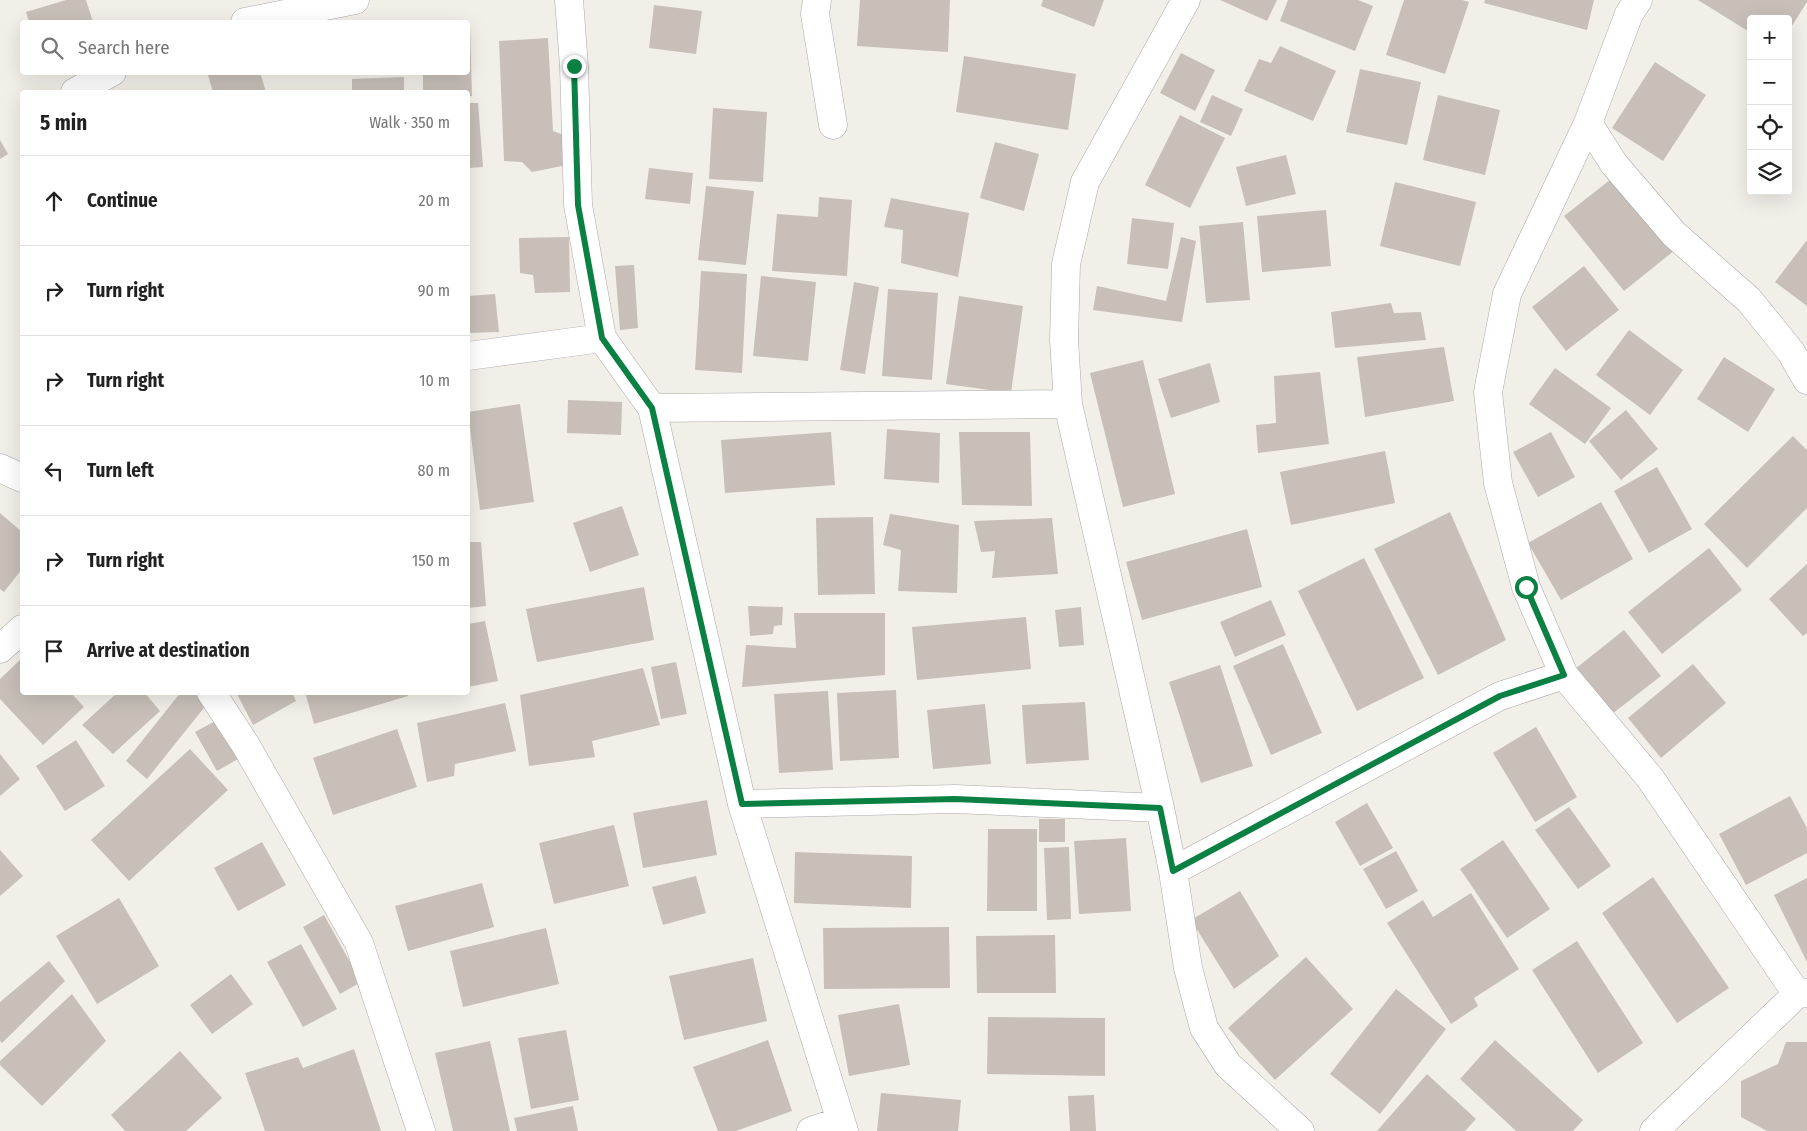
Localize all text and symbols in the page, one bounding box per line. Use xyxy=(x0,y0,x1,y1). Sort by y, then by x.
map controls xyxy=(1747,15,1792,195)
button: + xyxy=(1747,15,1792,60)
search box xyxy=(20,20,470,75)
icon: search xyxy=(38,34,66,62)
text: Search here xyxy=(78,36,170,59)
route end xyxy=(563,55,586,78)
button: − xyxy=(1747,60,1792,105)
button: locate xyxy=(1747,105,1792,150)
text: 5 min xyxy=(40,110,87,136)
text: Walk · 350 m xyxy=(369,113,450,132)
button: layers xyxy=(1747,150,1792,195)
icon: ahead xyxy=(40,187,68,215)
text: Continue xyxy=(87,189,158,212)
text: 20 m xyxy=(419,191,450,210)
icon: right xyxy=(40,277,68,305)
text: Turn right xyxy=(87,279,164,302)
text: 90 m xyxy=(418,281,450,300)
icon: right xyxy=(40,367,68,395)
text: Turn right xyxy=(87,369,164,392)
text: 10 m xyxy=(419,371,450,390)
icon: left xyxy=(40,457,68,485)
text: Turn left xyxy=(87,459,154,482)
text: 80 m xyxy=(418,461,450,480)
icon: right xyxy=(40,547,68,575)
text: Turn right xyxy=(87,549,164,572)
text: 150 m xyxy=(412,551,450,570)
route start xyxy=(1515,576,1538,599)
icon: arrive xyxy=(40,637,68,665)
text: Arrive at destination xyxy=(87,639,250,662)

